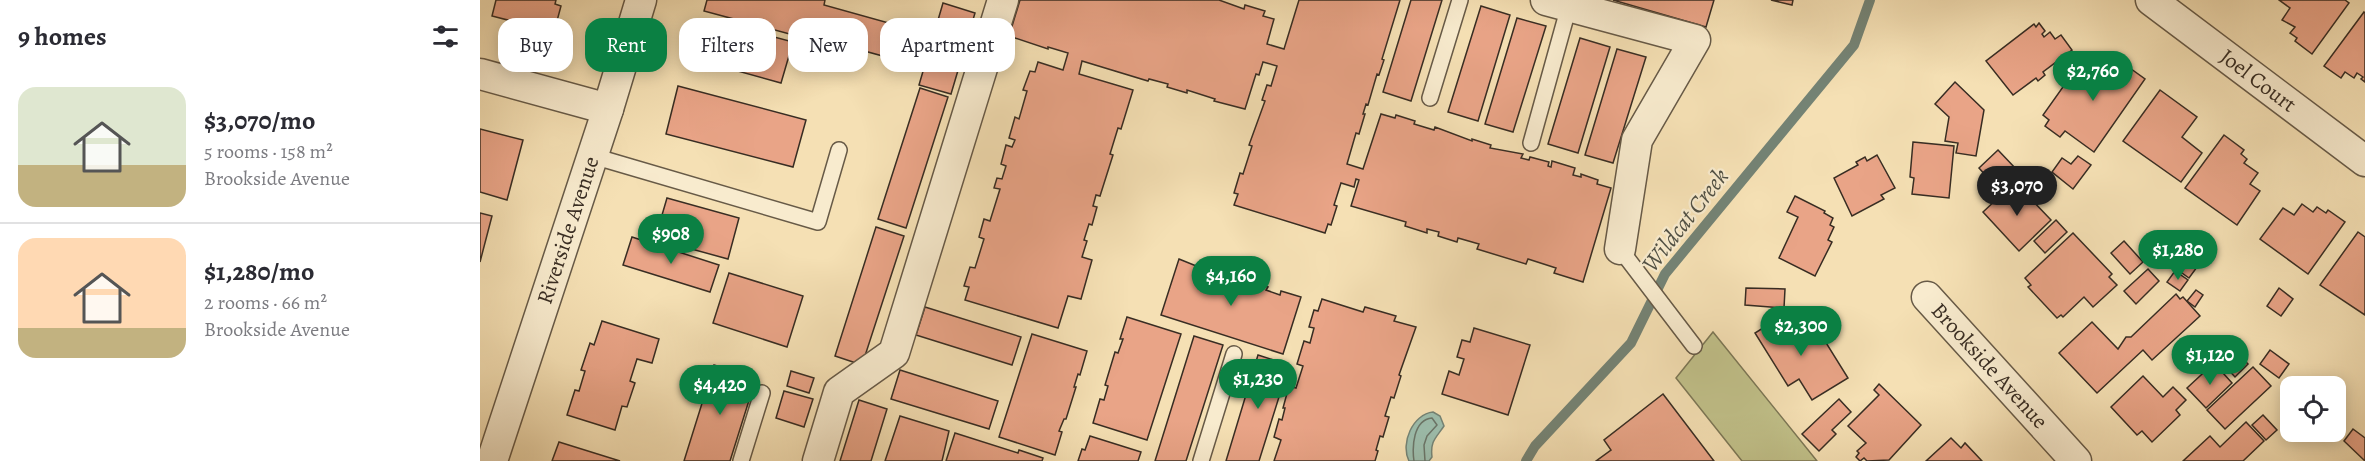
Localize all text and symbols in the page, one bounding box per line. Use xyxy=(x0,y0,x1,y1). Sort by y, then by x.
chip: Buy xyxy=(498,18,573,72)
chip: Rent xyxy=(585,18,667,72)
chip: Filters xyxy=(679,18,776,72)
chip: New xyxy=(788,18,868,72)
chip: Apartment xyxy=(880,18,1015,72)
text: 9 homes xyxy=(18,19,107,54)
icon: filters xyxy=(429,20,462,53)
street label: Joel Court xyxy=(2214,42,2303,119)
pin: $2,760 xyxy=(2044,51,2142,102)
text: $2,760 xyxy=(2067,57,2119,84)
text: $3,070/mo xyxy=(204,103,315,138)
icon: home xyxy=(66,111,138,183)
text: 5 rooms · 158 m² xyxy=(204,138,333,165)
street label: Riverside Avenue xyxy=(530,152,606,308)
water label: Wildcat Creek xyxy=(1634,161,1736,279)
text: Brookside Avenue xyxy=(204,165,350,192)
pin: $3,070 xyxy=(1968,166,2066,217)
text: $3,070 xyxy=(1991,172,2043,199)
pin: $908 xyxy=(635,214,707,265)
text: $908 xyxy=(652,220,690,247)
pin: $1,280 xyxy=(2129,230,2227,281)
text: $1,280 xyxy=(2152,236,2204,263)
text: $1,280/mo xyxy=(204,254,314,289)
pin: $4,160 xyxy=(1182,256,1280,307)
icon: home xyxy=(66,262,138,334)
text: $4,160 xyxy=(1206,262,1256,289)
text: 2 rooms · 66 m² xyxy=(204,289,327,316)
street label: Brookside Avenue xyxy=(1924,296,2055,435)
pin: $2,300 xyxy=(1752,306,1850,357)
text: $2,300 xyxy=(1774,312,1828,339)
text: Brookside Avenue xyxy=(204,316,350,343)
pin: $1,120 xyxy=(2161,335,2259,386)
text: $1,120 xyxy=(2186,341,2234,368)
pin: $1,230 xyxy=(1209,359,1307,410)
pin: $4,420 xyxy=(671,365,769,416)
text: $1,230 xyxy=(1233,365,1283,392)
text: $4,420 xyxy=(693,371,747,398)
map controls xyxy=(2280,376,2346,442)
button: locate xyxy=(2280,376,2346,442)

